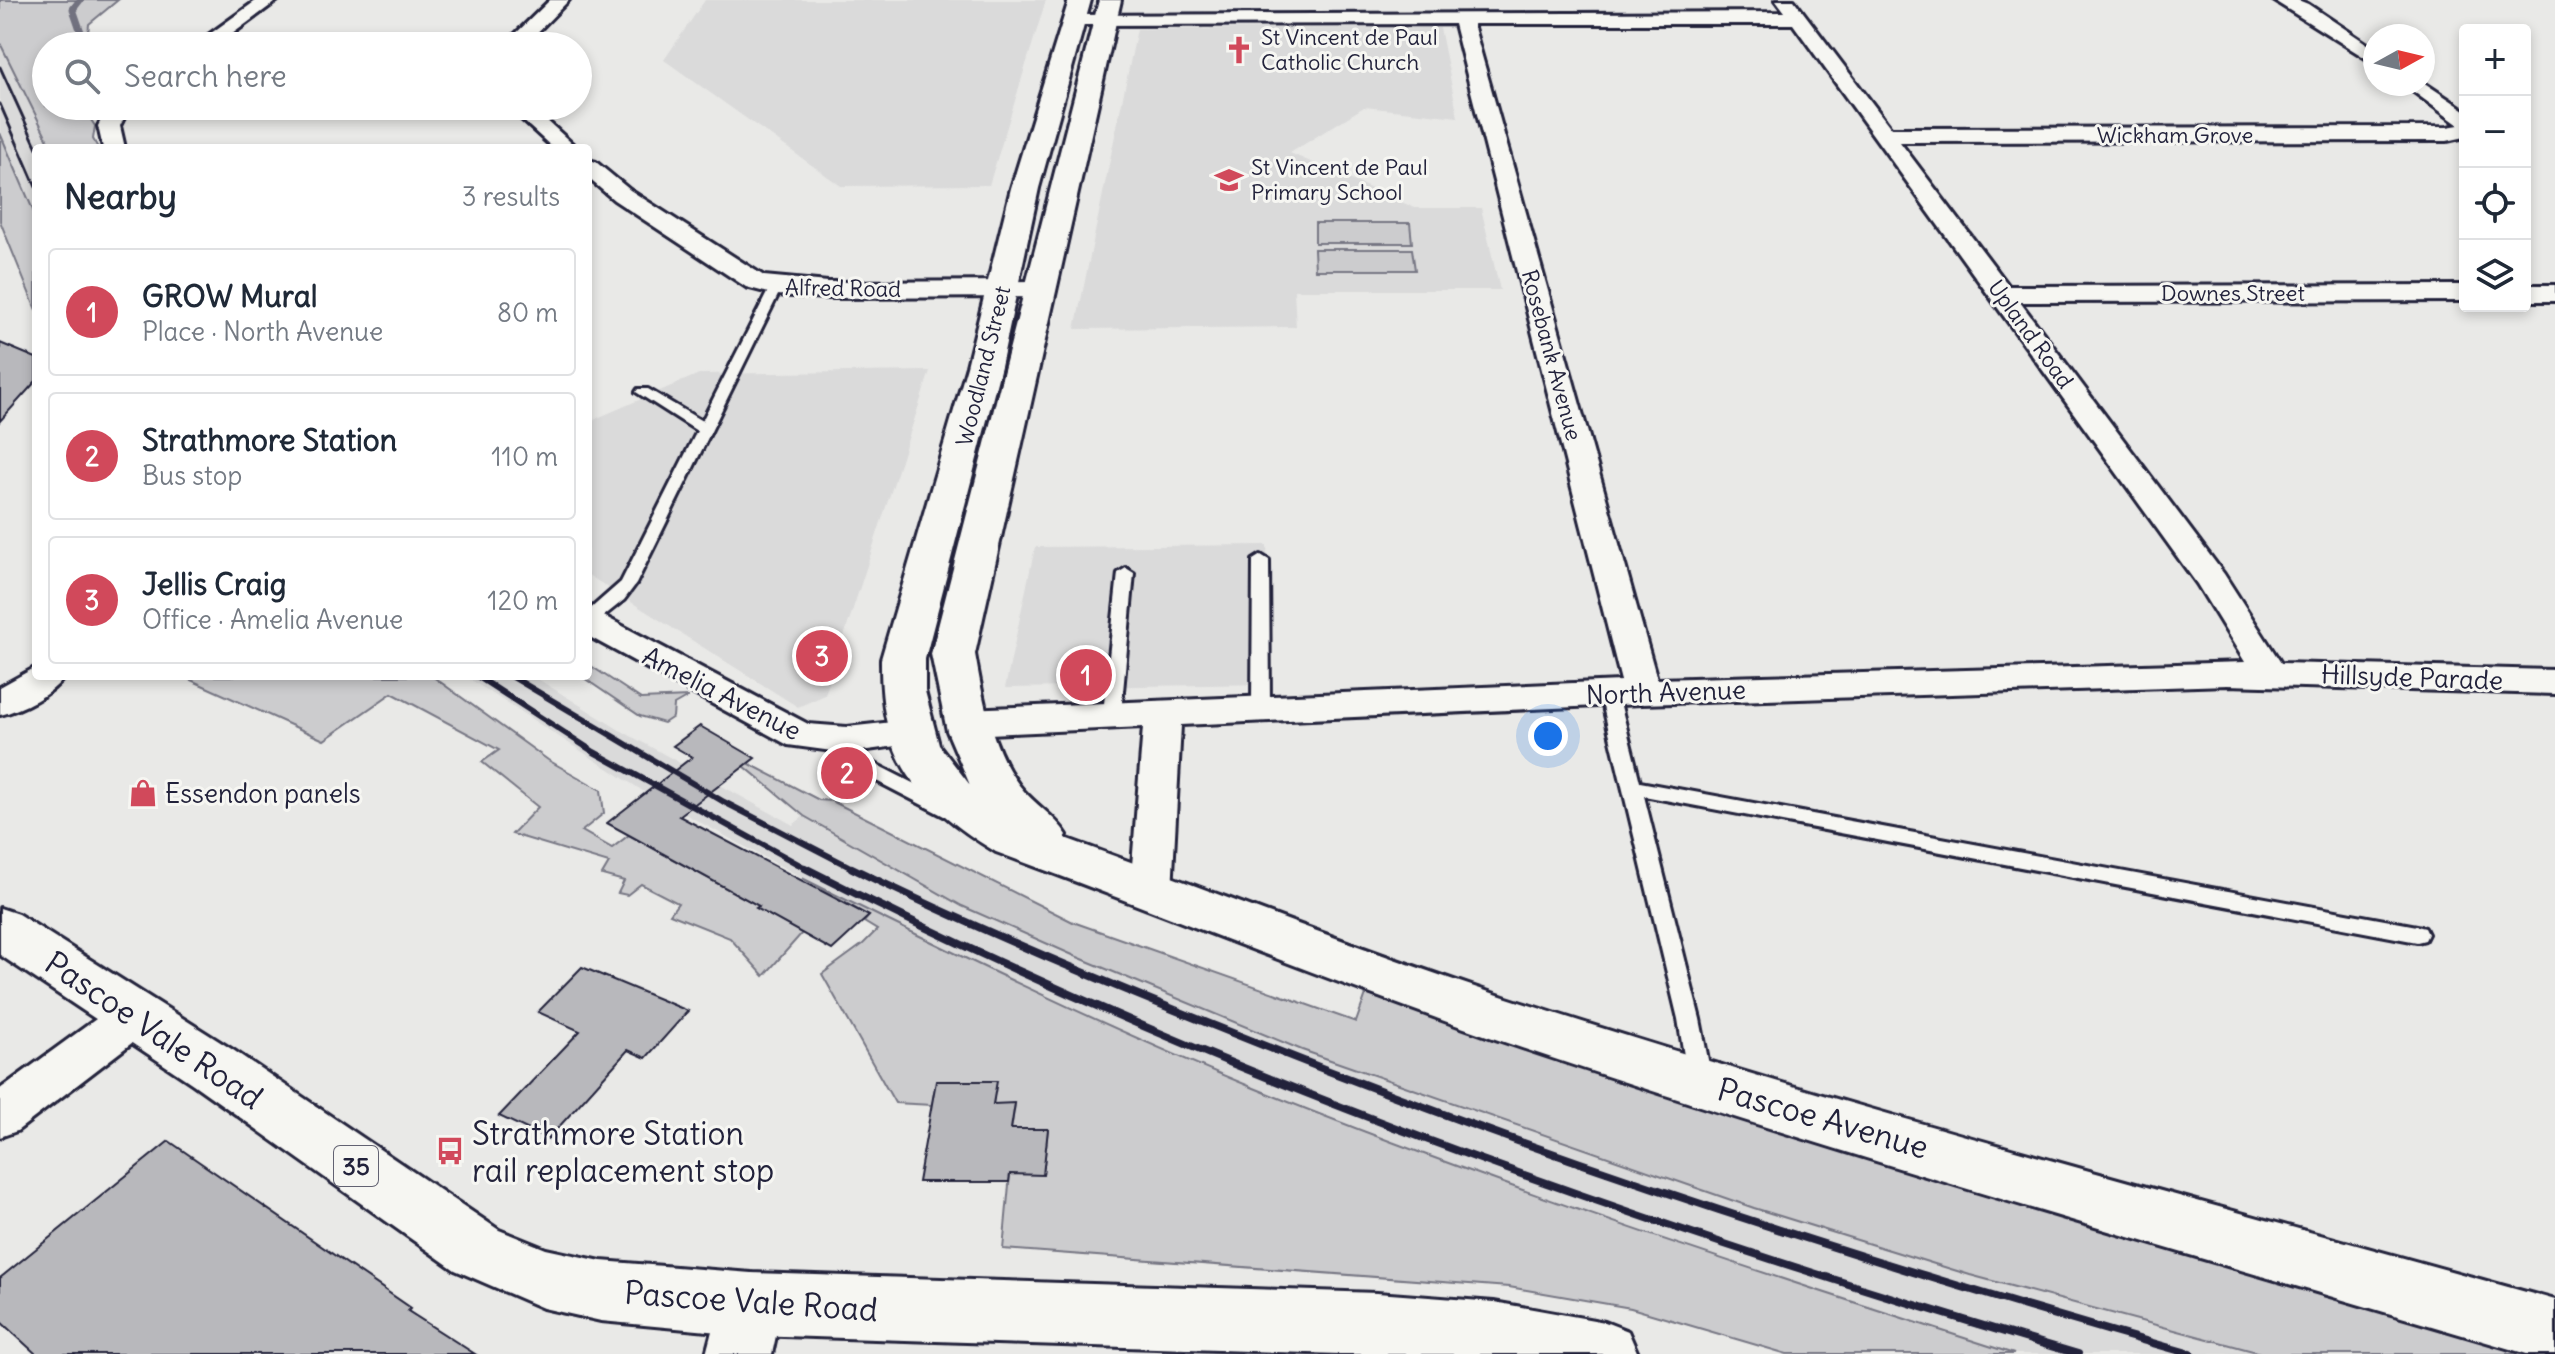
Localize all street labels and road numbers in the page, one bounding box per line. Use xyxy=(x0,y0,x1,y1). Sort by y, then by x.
street label: Wickham Grove xyxy=(2097,121,2253,149)
street label: Rosebank Avenue xyxy=(1516,267,1588,443)
street label: Alfred Road xyxy=(785,273,901,303)
street label: Upland Road xyxy=(1982,274,2080,394)
street label: Downes Street xyxy=(2161,279,2305,307)
street label: Woodland Street xyxy=(950,283,1016,449)
street label: Amelia Avenue xyxy=(637,639,807,747)
street label: Hillsyde Parade xyxy=(2320,657,2504,697)
street label: North Avenue xyxy=(1585,673,1747,711)
street label: Pascoe Vale Road xyxy=(37,942,271,1118)
street label: Pascoe Avenue xyxy=(1713,1068,1933,1168)
road number: 35 xyxy=(334,1146,378,1186)
street label: Pascoe Vale Road xyxy=(623,1272,879,1330)

